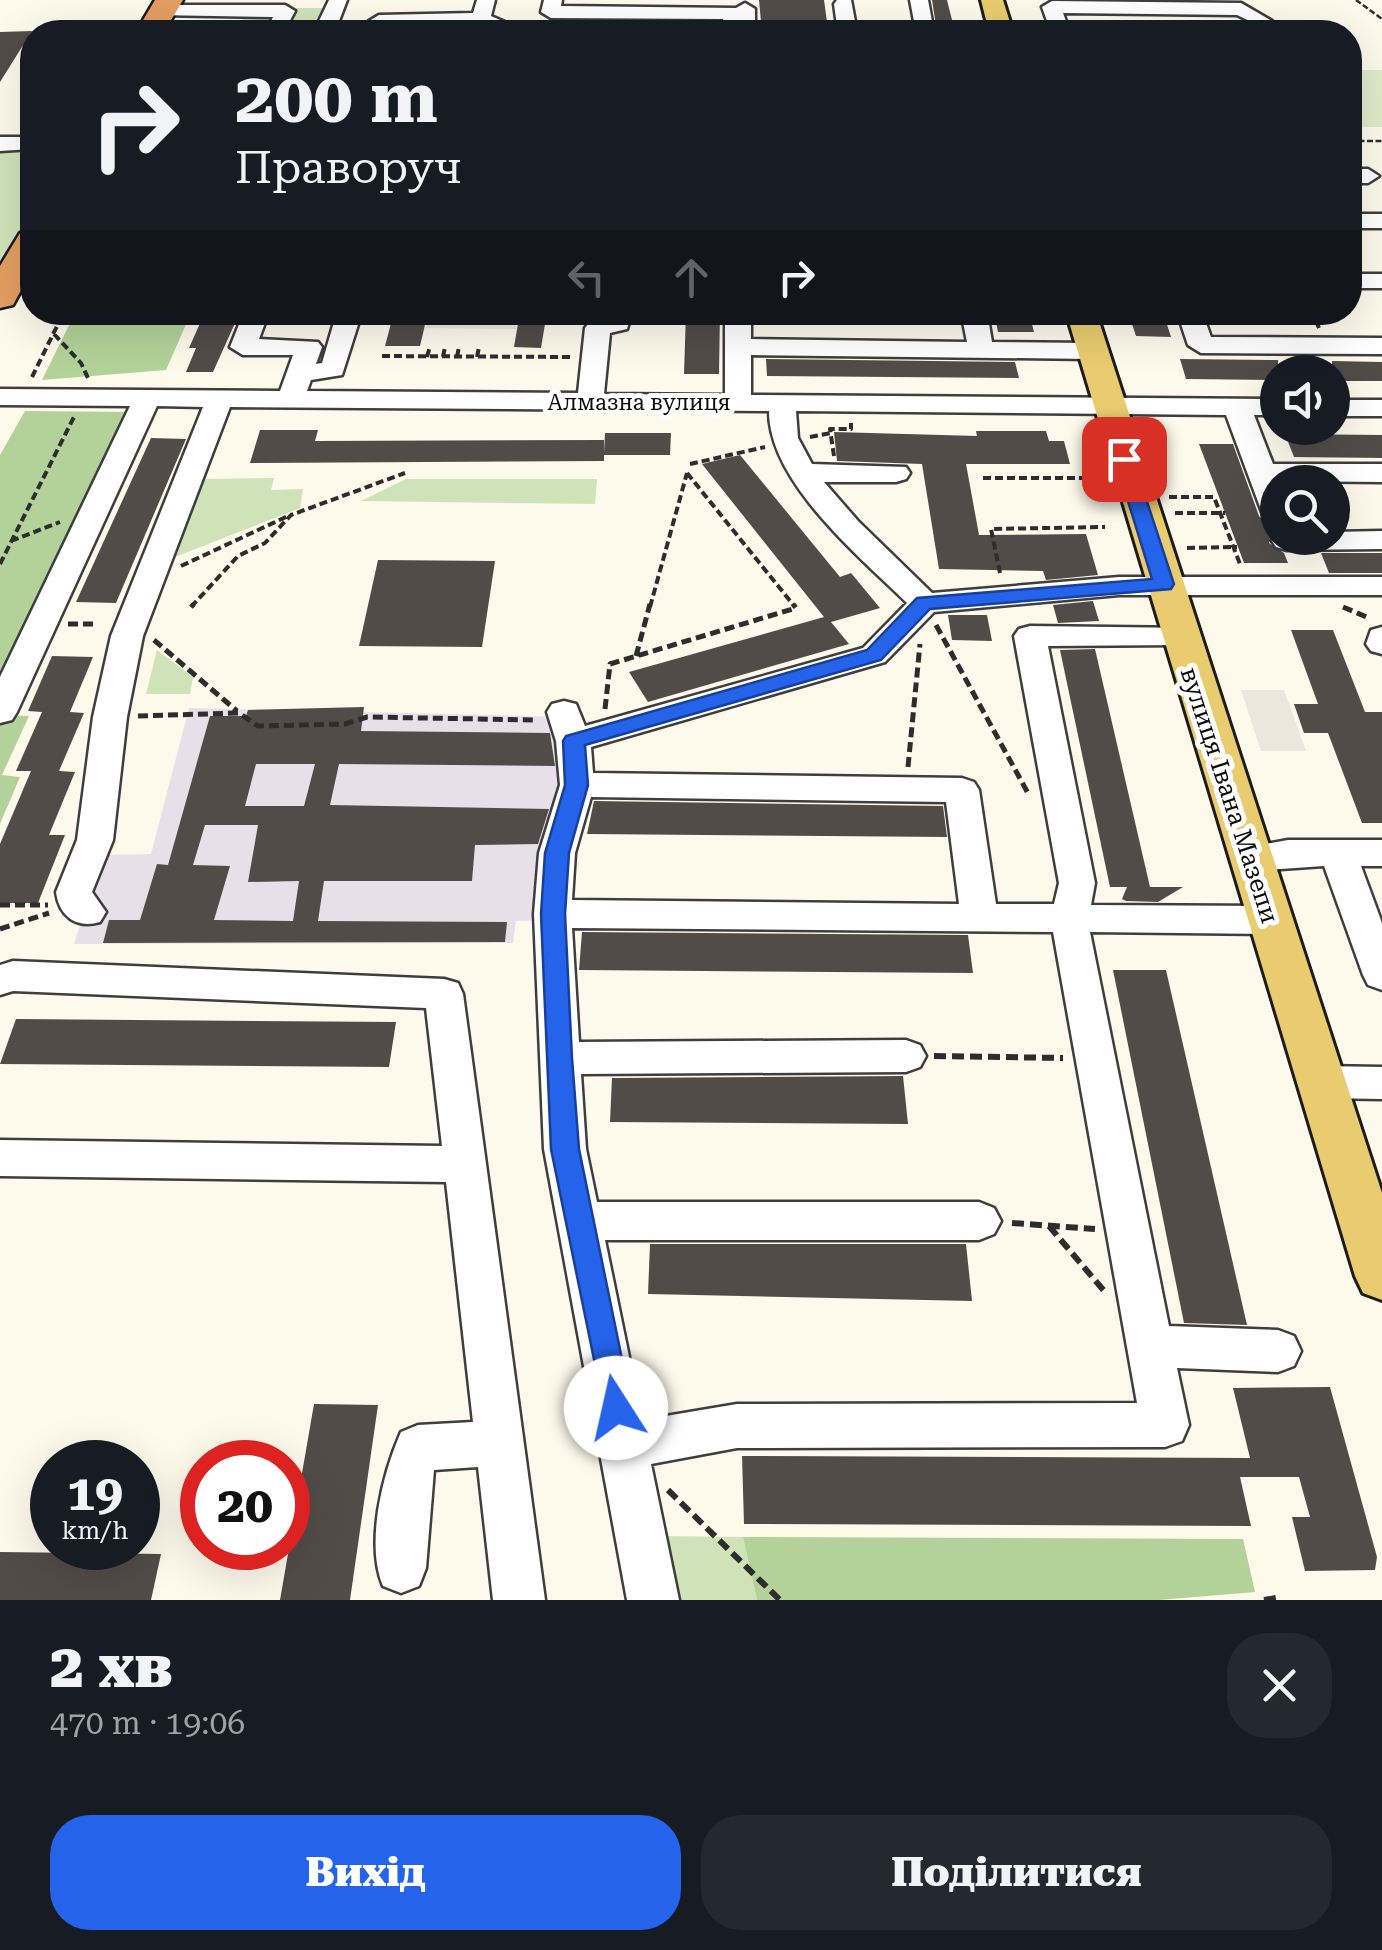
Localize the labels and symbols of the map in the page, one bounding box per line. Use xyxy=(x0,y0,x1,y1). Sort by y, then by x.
street label: Алмазна вулиця xyxy=(547,390,731,415)
pin xyxy=(1082,417,1167,502)
street label: вулиця Івана Мазепи xyxy=(1174,664,1285,927)
position arrow xyxy=(564,1356,668,1460)
speed limit sign: 20 xyxy=(180,1440,310,1570)

